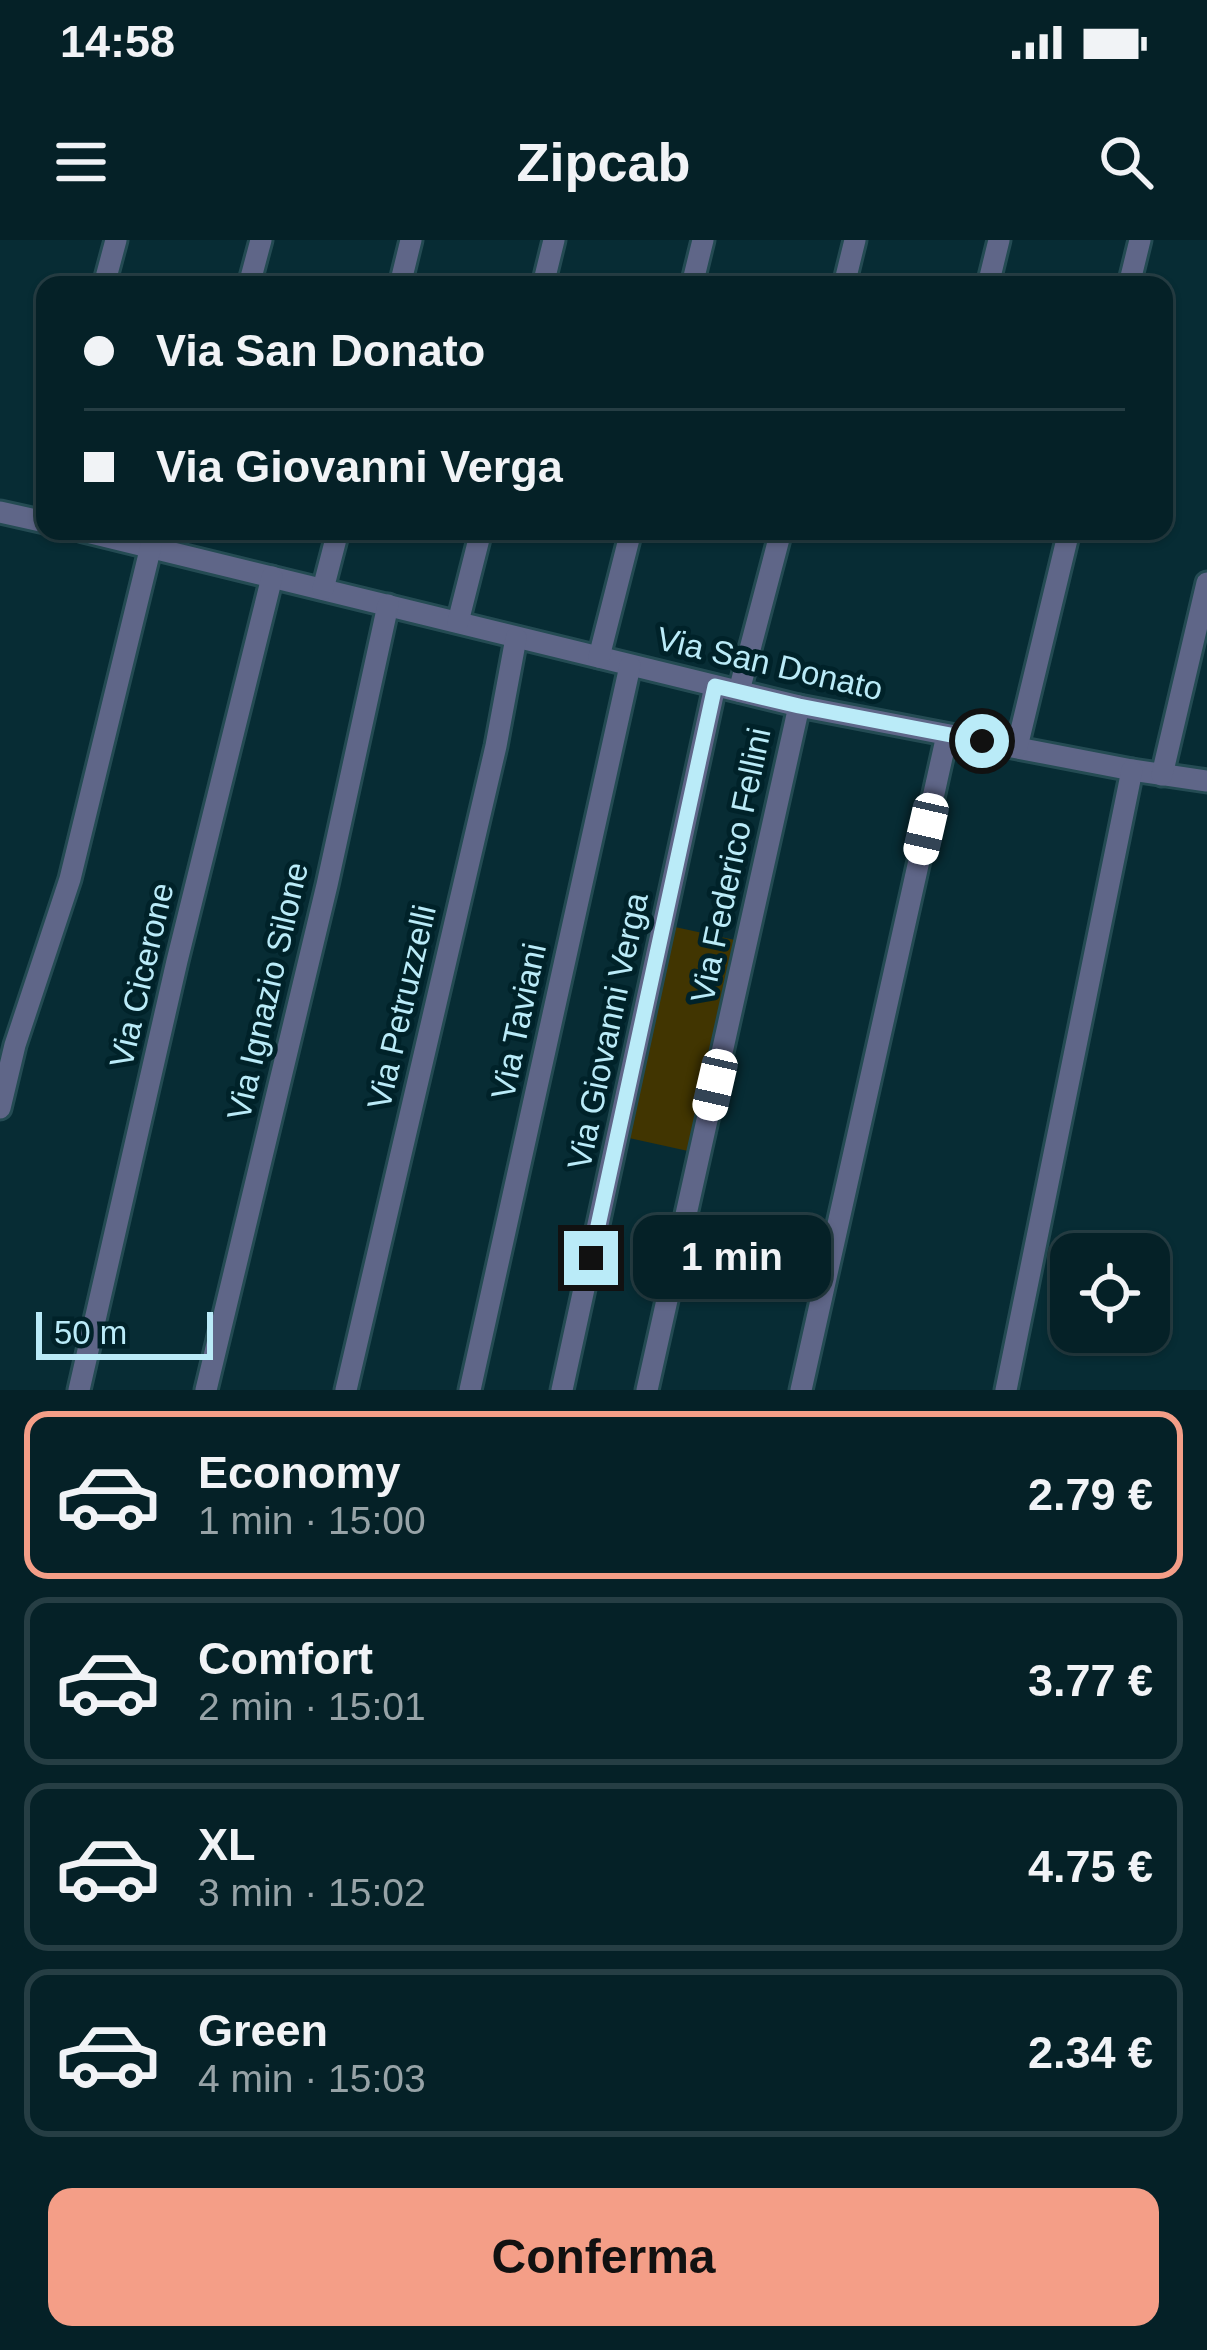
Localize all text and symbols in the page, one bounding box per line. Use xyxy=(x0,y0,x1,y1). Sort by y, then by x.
text: 14:58 xyxy=(60,16,175,67)
icon: menu xyxy=(48,129,114,195)
icon: search xyxy=(1093,129,1159,195)
text: Zipcab xyxy=(516,132,691,192)
text: Via San Donato xyxy=(156,325,485,376)
text: Via Giovanni Verga xyxy=(156,441,563,492)
street label: Via San Donato xyxy=(653,620,886,707)
route start xyxy=(955,714,1009,768)
street label: Via Federico Fellini xyxy=(683,724,778,1006)
car xyxy=(900,790,952,868)
street label: Via Ignazio Silone xyxy=(220,859,315,1124)
street label: Via Cicerone xyxy=(102,879,181,1071)
street label: Via Giovanni Verga xyxy=(560,889,655,1173)
street label: Via Petruzzelli xyxy=(360,901,443,1113)
street label: Via Taviani xyxy=(484,940,553,1102)
car xyxy=(689,1046,741,1124)
callout: 1 min xyxy=(633,1216,831,1300)
route end xyxy=(564,1231,618,1285)
map controls xyxy=(1050,1233,1170,1353)
button: locate xyxy=(1050,1233,1170,1353)
text: 1 min xyxy=(681,1235,783,1278)
scale bar xyxy=(36,1306,213,1359)
text: 50 m xyxy=(54,1314,127,1351)
icon: car xyxy=(54,1441,162,1549)
text: Economy xyxy=(198,1447,401,1498)
text: 2.79 € xyxy=(1028,1469,1153,1520)
text: 1 min · 15:00 xyxy=(198,1499,426,1542)
icon: car xyxy=(54,1627,162,1735)
text: Comfort xyxy=(198,1633,373,1684)
text: 3.77 € xyxy=(1028,1655,1153,1706)
text: 2 min · 15:01 xyxy=(198,1685,426,1728)
icon: car xyxy=(54,1813,162,1921)
text: XL xyxy=(198,1819,256,1870)
text: 4.75 € xyxy=(1028,1841,1153,1892)
text: 3 min · 15:02 xyxy=(198,1871,426,1914)
icon: car xyxy=(54,1999,162,2107)
text: Green xyxy=(198,2005,328,2056)
text: 2.34 € xyxy=(1028,2027,1153,2078)
text: 4 min · 15:03 xyxy=(198,2057,426,2100)
button: Conferma xyxy=(48,2188,1159,2326)

